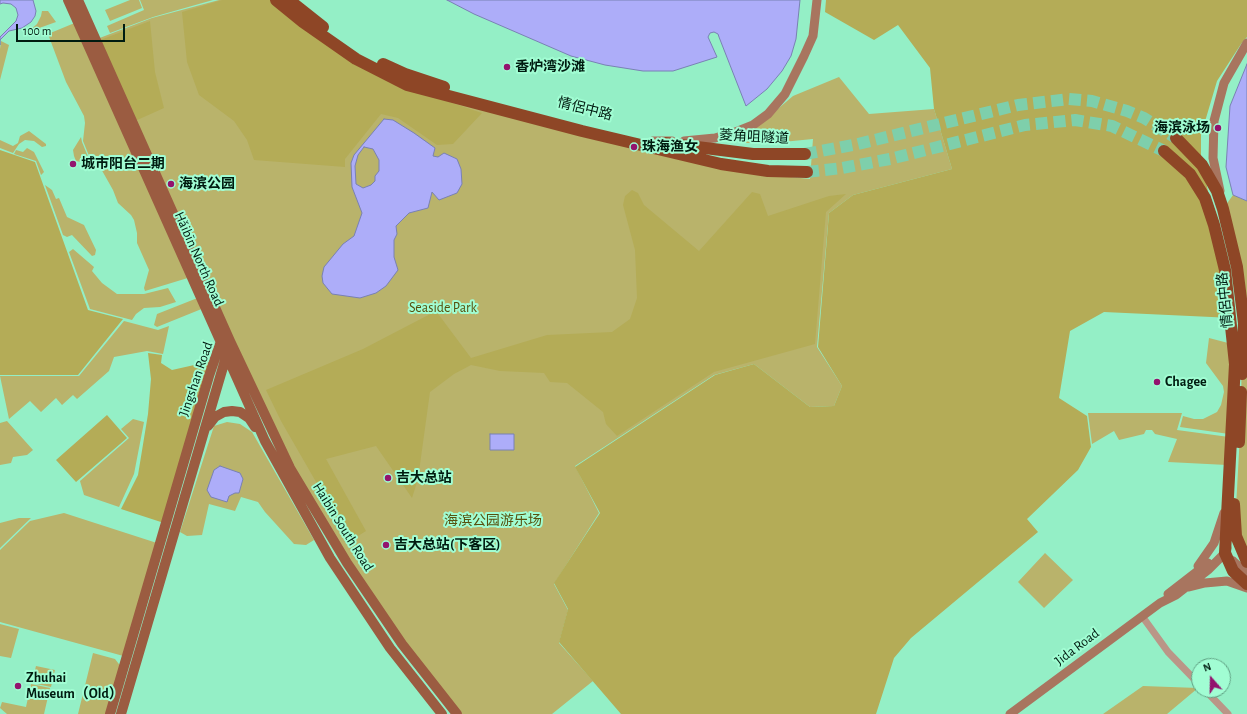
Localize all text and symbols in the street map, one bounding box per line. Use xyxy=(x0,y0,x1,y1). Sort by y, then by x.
scale bar xyxy=(18,16,127,42)
text: 100 m xyxy=(23,25,51,37)
place label: 香炉湾沙滩 xyxy=(515,59,585,75)
marker: 香炉湾沙滩 xyxy=(502,62,512,72)
street label: 情侶中路 xyxy=(556,94,614,124)
place label: 海滨泳场 xyxy=(1154,120,1210,136)
marker: 海滨泳场 xyxy=(1213,123,1223,133)
street label: 菱角咀隧道 xyxy=(719,127,789,147)
place label: 珠海渔女 xyxy=(642,139,698,155)
marker: 珠海渔女 xyxy=(629,142,639,152)
place label: 城市阳台二期 xyxy=(81,156,165,172)
marker: 城市阳台二期 xyxy=(68,159,78,169)
place label: 海滨公园 xyxy=(179,176,235,192)
marker: 海滨公园 xyxy=(166,179,176,189)
street label: Hǎibīn North Road xyxy=(171,209,227,309)
street label: 情侶中路 xyxy=(1214,271,1236,329)
park label: Seaside Park xyxy=(409,300,477,316)
street label: Jingshan Road xyxy=(175,339,217,419)
place label: Chagee xyxy=(1165,374,1207,390)
marker: Chagee xyxy=(1152,377,1162,387)
place label: 吉大总站 xyxy=(396,470,452,486)
marker: 吉大总站 xyxy=(383,473,393,483)
street label: Haibin South Road xyxy=(309,480,377,574)
park label: 海滨公园游乐场 xyxy=(444,513,542,529)
place label: 吉大总站(下客区) xyxy=(394,537,500,553)
marker: 吉大总站(下客区) xyxy=(381,540,391,550)
street label: Jida Road xyxy=(1051,625,1103,669)
north arrow xyxy=(1191,658,1231,698)
text: N xyxy=(1202,661,1213,674)
place label: Zhuhai Museum（Old） xyxy=(26,670,123,702)
marker: Zhuhai Museum（Old） xyxy=(13,681,23,691)

